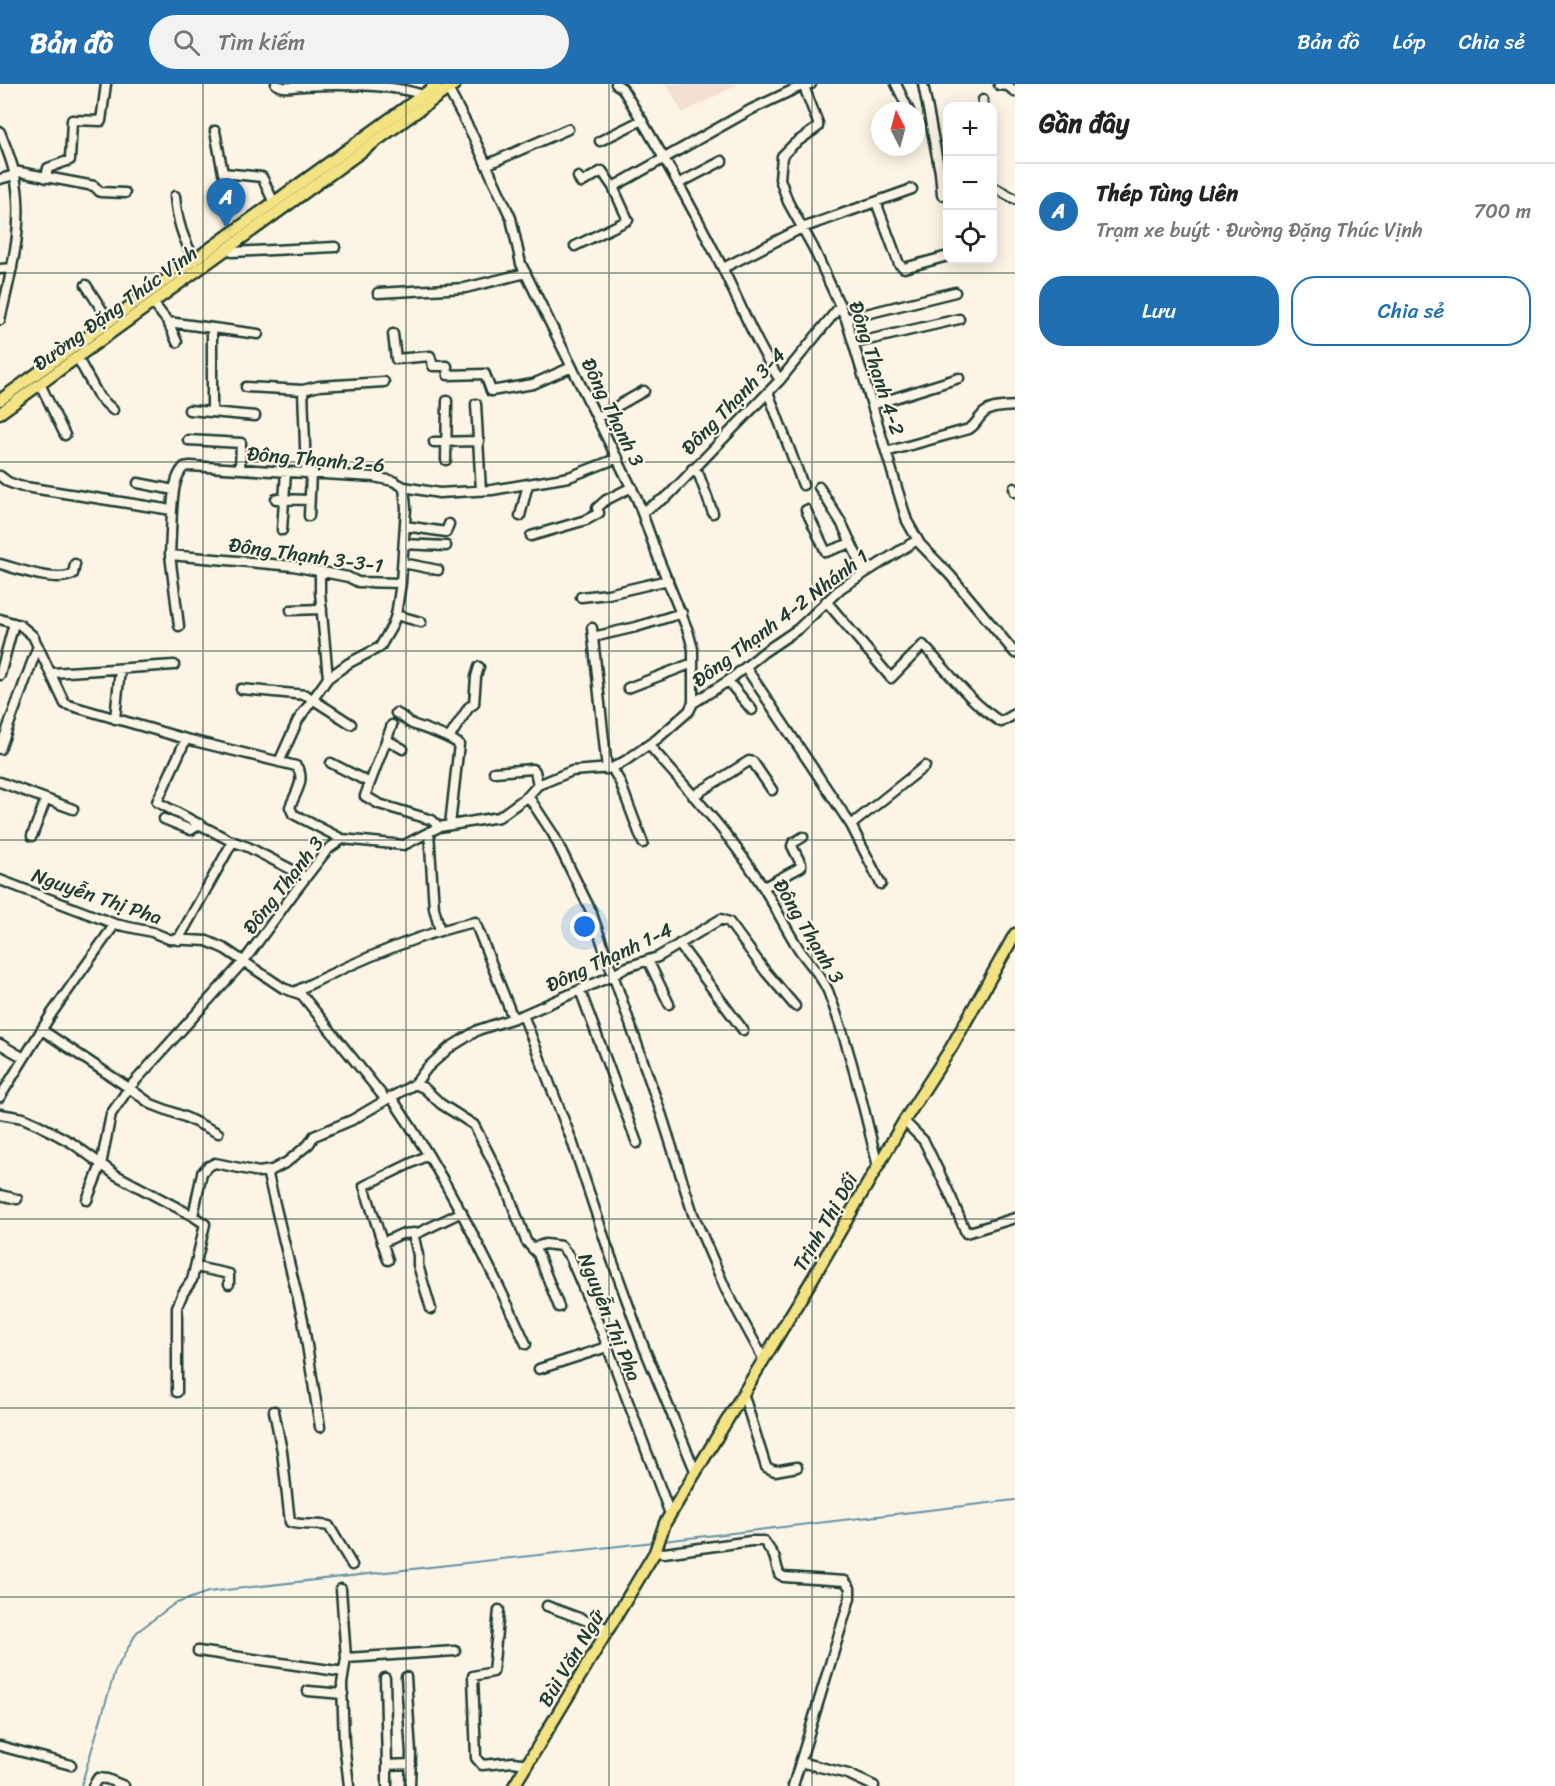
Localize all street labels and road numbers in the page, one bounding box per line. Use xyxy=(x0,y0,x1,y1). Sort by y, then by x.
street label: Đường Đặng Thúc Vịnh xyxy=(26,236,205,380)
street label: Đông Thạnh 4-2 xyxy=(838,296,915,440)
street label: Đông Thạnh 3-4 xyxy=(672,339,794,464)
street label: Đông Thạnh 3 xyxy=(571,352,654,473)
street label: Đông Thạnh 2-6 xyxy=(245,436,386,483)
street label: Đông Thạnh 3-3-1 xyxy=(227,527,385,584)
street label: Đông Thạnh 4-2 Nhánh 1 xyxy=(684,540,876,697)
street label: Đông Thạnh 3 xyxy=(234,828,333,942)
street label: Nguyễn Thị Pha xyxy=(27,858,167,935)
street label: Đông Thạnh 3 xyxy=(763,872,854,991)
street label: Đông Thạnh 1-4 xyxy=(540,913,679,1002)
street label: Trịnh Thị Dối xyxy=(783,1165,869,1278)
street label: Nguyễn Thị Pha xyxy=(568,1248,651,1387)
street label: Bùi Văn Ngữ xyxy=(528,1601,615,1714)

